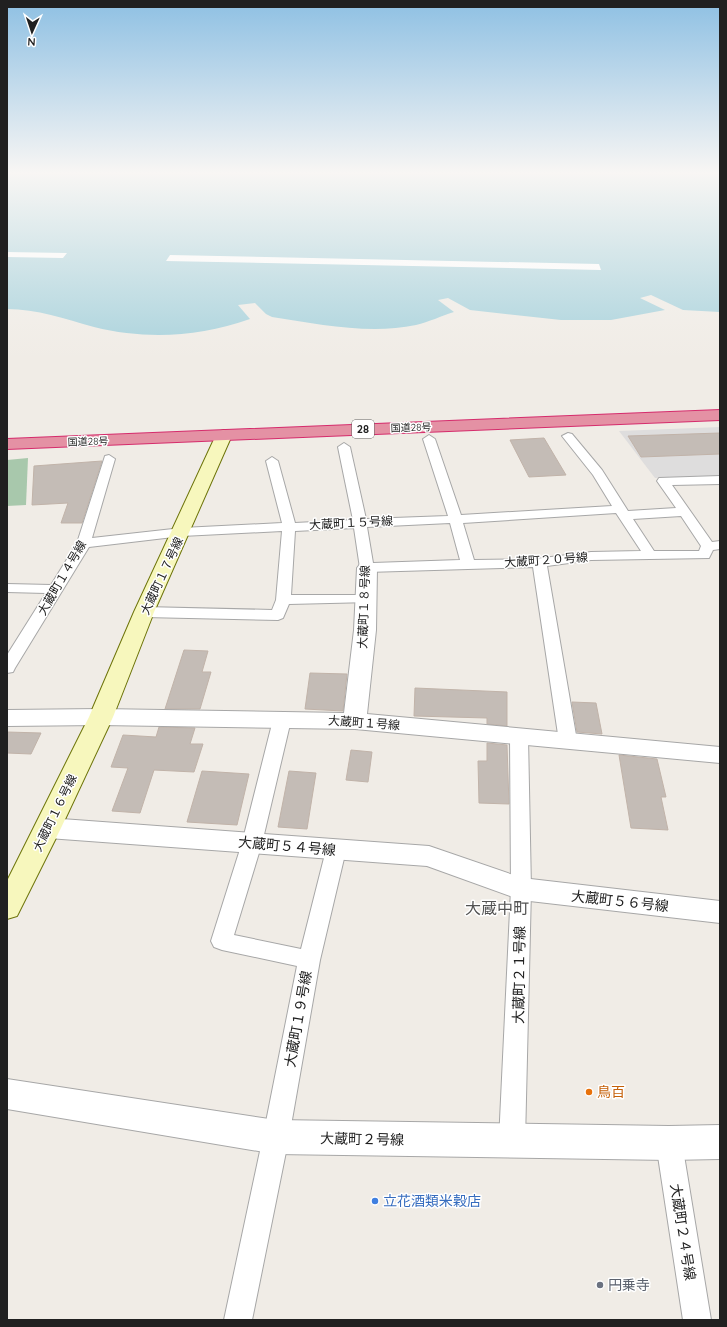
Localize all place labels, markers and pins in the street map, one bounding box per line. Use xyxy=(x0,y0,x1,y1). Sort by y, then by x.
place label: 鳥百 xyxy=(597,1083,625,1101)
marker: 鳥百 xyxy=(584,1087,594,1097)
place label: 立花酒類米穀店 xyxy=(383,1192,481,1210)
marker: 立花酒類米穀店 xyxy=(370,1196,380,1206)
place label: 円乗寺 xyxy=(608,1276,650,1294)
marker: 円乗寺 xyxy=(595,1280,605,1290)

